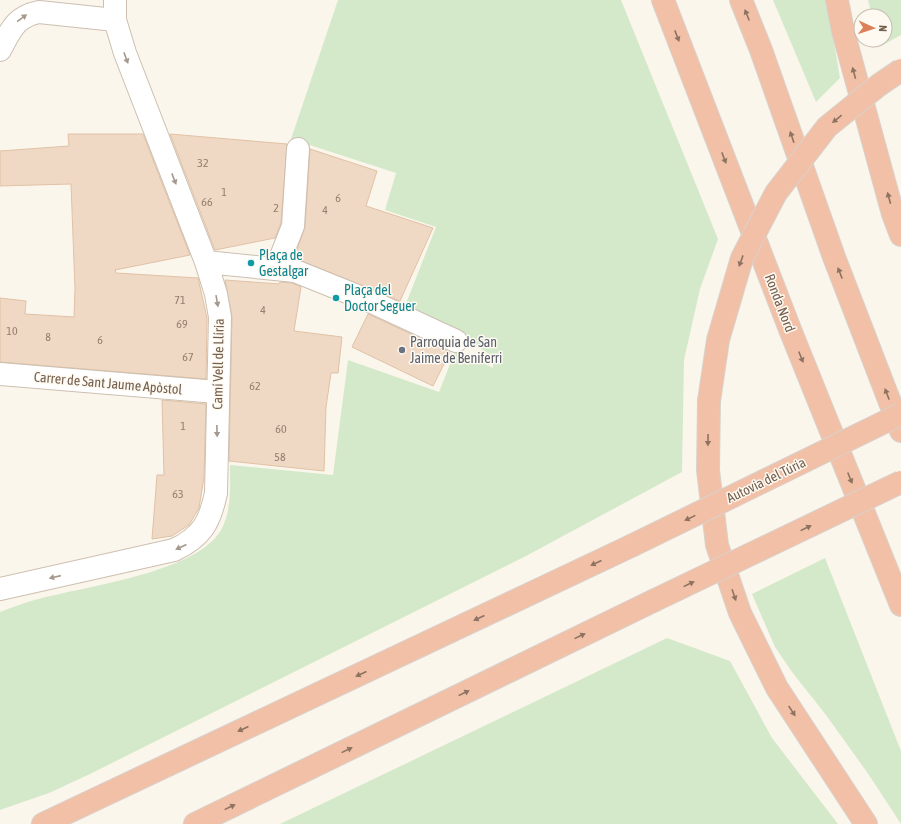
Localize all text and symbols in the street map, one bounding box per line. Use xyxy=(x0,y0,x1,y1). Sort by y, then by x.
north arrow xyxy=(853,8,893,48)
one-way arrow xyxy=(744,10,750,21)
one-way arrow xyxy=(17,14,27,22)
text: N xyxy=(877,25,889,32)
one-way arrow xyxy=(675,31,681,43)
one-way arrow xyxy=(124,52,130,64)
one-way arrow xyxy=(851,66,857,79)
one-way arrow xyxy=(831,115,842,124)
one-way arrow xyxy=(788,131,794,143)
one-way arrow xyxy=(721,152,727,164)
house number: 32 xyxy=(197,156,209,170)
one-way arrow xyxy=(171,173,177,185)
house number: 1 xyxy=(221,185,227,199)
house number: 6 xyxy=(335,191,341,205)
one-way arrow xyxy=(886,192,892,204)
house number: 66 xyxy=(201,195,213,209)
house number: 2 xyxy=(273,201,279,215)
house number: 4 xyxy=(322,203,328,217)
place label: Plaça de Gestalgar xyxy=(259,247,309,279)
one-way arrow xyxy=(738,255,744,267)
marker: Plaça de Gestalgar xyxy=(246,258,256,268)
one-way arrow xyxy=(836,267,842,279)
street label: Ronda Nord xyxy=(762,272,798,334)
place label: Plaça del Doctor Seguer xyxy=(344,282,416,314)
house number: 71 xyxy=(174,293,186,307)
marker: Plaça del Doctor Seguer xyxy=(331,293,341,303)
one-way arrow xyxy=(215,295,221,307)
house number: 4 xyxy=(260,303,266,317)
house number: 69 xyxy=(176,317,188,331)
street label: Camí Vell de Llíria xyxy=(209,318,227,410)
house number: 10 xyxy=(6,324,18,338)
house number: 8 xyxy=(45,330,51,344)
house number: 6 xyxy=(97,333,103,347)
place label: Parroquia de San Jaime de Beniferri xyxy=(410,334,502,366)
marker: Parroquia de San Jaime de Beniferri xyxy=(397,345,407,355)
house number: 67 xyxy=(182,350,194,364)
one-way arrow xyxy=(798,352,804,363)
street label: Carrer de Sant Jaume Apòstol xyxy=(33,369,183,397)
house number: 62 xyxy=(249,379,261,393)
one-way arrow xyxy=(883,388,889,400)
house number: 1 xyxy=(180,419,186,433)
house number: 60 xyxy=(275,422,287,436)
one-way arrow xyxy=(214,425,220,438)
one-way arrow xyxy=(705,434,712,446)
house number: 58 xyxy=(274,450,286,464)
street label: Autovia del Túria xyxy=(724,454,808,506)
one-way arrow xyxy=(847,472,853,484)
house number: 63 xyxy=(172,487,184,501)
one-way arrow xyxy=(684,515,696,521)
one-way arrow xyxy=(800,525,811,531)
one-way arrow xyxy=(175,544,187,550)
one-way arrow xyxy=(590,560,602,566)
one-way arrow xyxy=(48,574,61,580)
one-way arrow xyxy=(683,581,694,587)
one-way arrow xyxy=(731,589,737,601)
one-way arrow xyxy=(473,615,484,621)
one-way arrow xyxy=(575,633,586,639)
one-way arrow xyxy=(355,671,367,677)
one-way arrow xyxy=(458,690,469,696)
one-way arrow xyxy=(788,706,796,716)
one-way arrow xyxy=(238,726,249,732)
one-way arrow xyxy=(341,747,352,753)
one-way arrow xyxy=(224,804,235,810)

